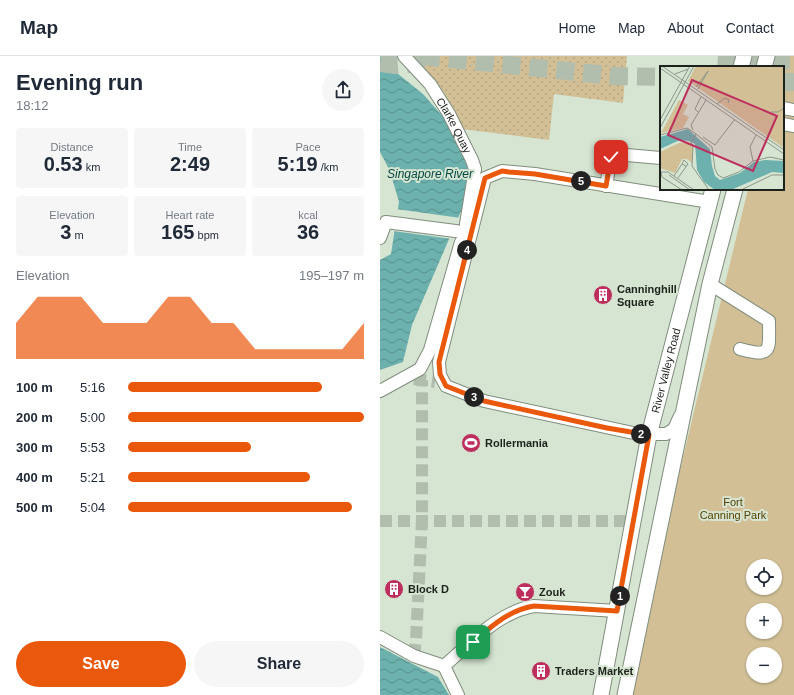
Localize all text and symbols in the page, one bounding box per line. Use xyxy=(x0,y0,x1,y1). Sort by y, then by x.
text: Map xyxy=(20,17,58,38)
text: Home xyxy=(559,20,596,36)
text: Map xyxy=(618,20,645,36)
text: About xyxy=(667,20,704,36)
text: Contact xyxy=(726,20,774,36)
inset map xyxy=(660,66,784,190)
button: share xyxy=(322,69,364,111)
text: Evening run xyxy=(16,70,143,95)
street label: Clarke Quay xyxy=(434,95,474,155)
text: 18:12 xyxy=(16,98,49,113)
pin xyxy=(594,140,628,174)
text: Distance xyxy=(51,141,93,153)
text: Time xyxy=(178,141,202,153)
text: Pace xyxy=(295,141,321,153)
icon: check xyxy=(600,146,622,168)
text: 0.53 xyxy=(44,153,83,175)
text: 2:49 xyxy=(170,153,210,175)
text: 5:19 xyxy=(278,153,318,175)
text: km xyxy=(83,161,100,173)
text: /km xyxy=(318,161,338,173)
water label: Singapore River xyxy=(387,167,474,181)
pin: 5 xyxy=(571,171,591,191)
text: 5 xyxy=(578,175,584,187)
text: Elevation xyxy=(49,209,95,221)
text: Heart rate xyxy=(166,209,214,221)
text: kcal xyxy=(298,209,318,221)
text: 3 xyxy=(60,221,71,243)
text: 165 xyxy=(161,221,194,243)
text: 36 xyxy=(297,221,319,243)
text: m xyxy=(71,229,84,241)
text: bpm xyxy=(194,229,219,241)
pin: 4 xyxy=(457,240,477,260)
text: 4 xyxy=(464,244,470,256)
text: Elevation xyxy=(16,268,69,283)
text: 195–197 m xyxy=(299,268,364,283)
place label: Canninghill Square xyxy=(617,283,677,308)
building icon: Canninghill Square xyxy=(592,284,614,306)
street label: River Valley Road xyxy=(649,327,683,414)
text: 100 m xyxy=(16,380,53,395)
text: 5:16 xyxy=(80,380,105,395)
pin: 3 xyxy=(464,387,484,407)
text: 3 xyxy=(471,391,477,403)
text: 200 m xyxy=(16,410,53,425)
text: 5:00 xyxy=(80,410,105,425)
pin: 2 xyxy=(631,424,651,444)
text: 2 xyxy=(638,428,644,440)
sports icon: Rollermania xyxy=(460,432,482,454)
place label: Rollermania xyxy=(485,437,549,449)
text: 300 m xyxy=(16,440,53,455)
text: 5:53 xyxy=(80,440,105,455)
text: 400 m xyxy=(16,470,53,485)
text: 5:21 xyxy=(80,470,105,485)
park label: Fort Canning Park xyxy=(700,496,767,521)
text: 500 m xyxy=(16,500,53,515)
text: 5:04 xyxy=(80,500,105,515)
map controls xyxy=(746,559,782,683)
button: locate xyxy=(746,559,782,595)
building icon: Block D xyxy=(383,578,405,600)
bar icon: Zouk xyxy=(514,581,536,603)
place label: Block D xyxy=(408,583,449,595)
place label: Zouk xyxy=(539,586,566,598)
pin: 1 xyxy=(610,586,630,606)
text: 1 xyxy=(617,590,623,602)
button: + xyxy=(746,603,782,639)
pin xyxy=(456,625,490,659)
icon: arrive xyxy=(462,631,484,653)
button: Save xyxy=(16,641,186,687)
button: Share xyxy=(194,641,364,687)
button: − xyxy=(746,647,782,683)
building icon: Traders Market xyxy=(530,660,552,682)
place label: Traders Market xyxy=(555,665,634,677)

